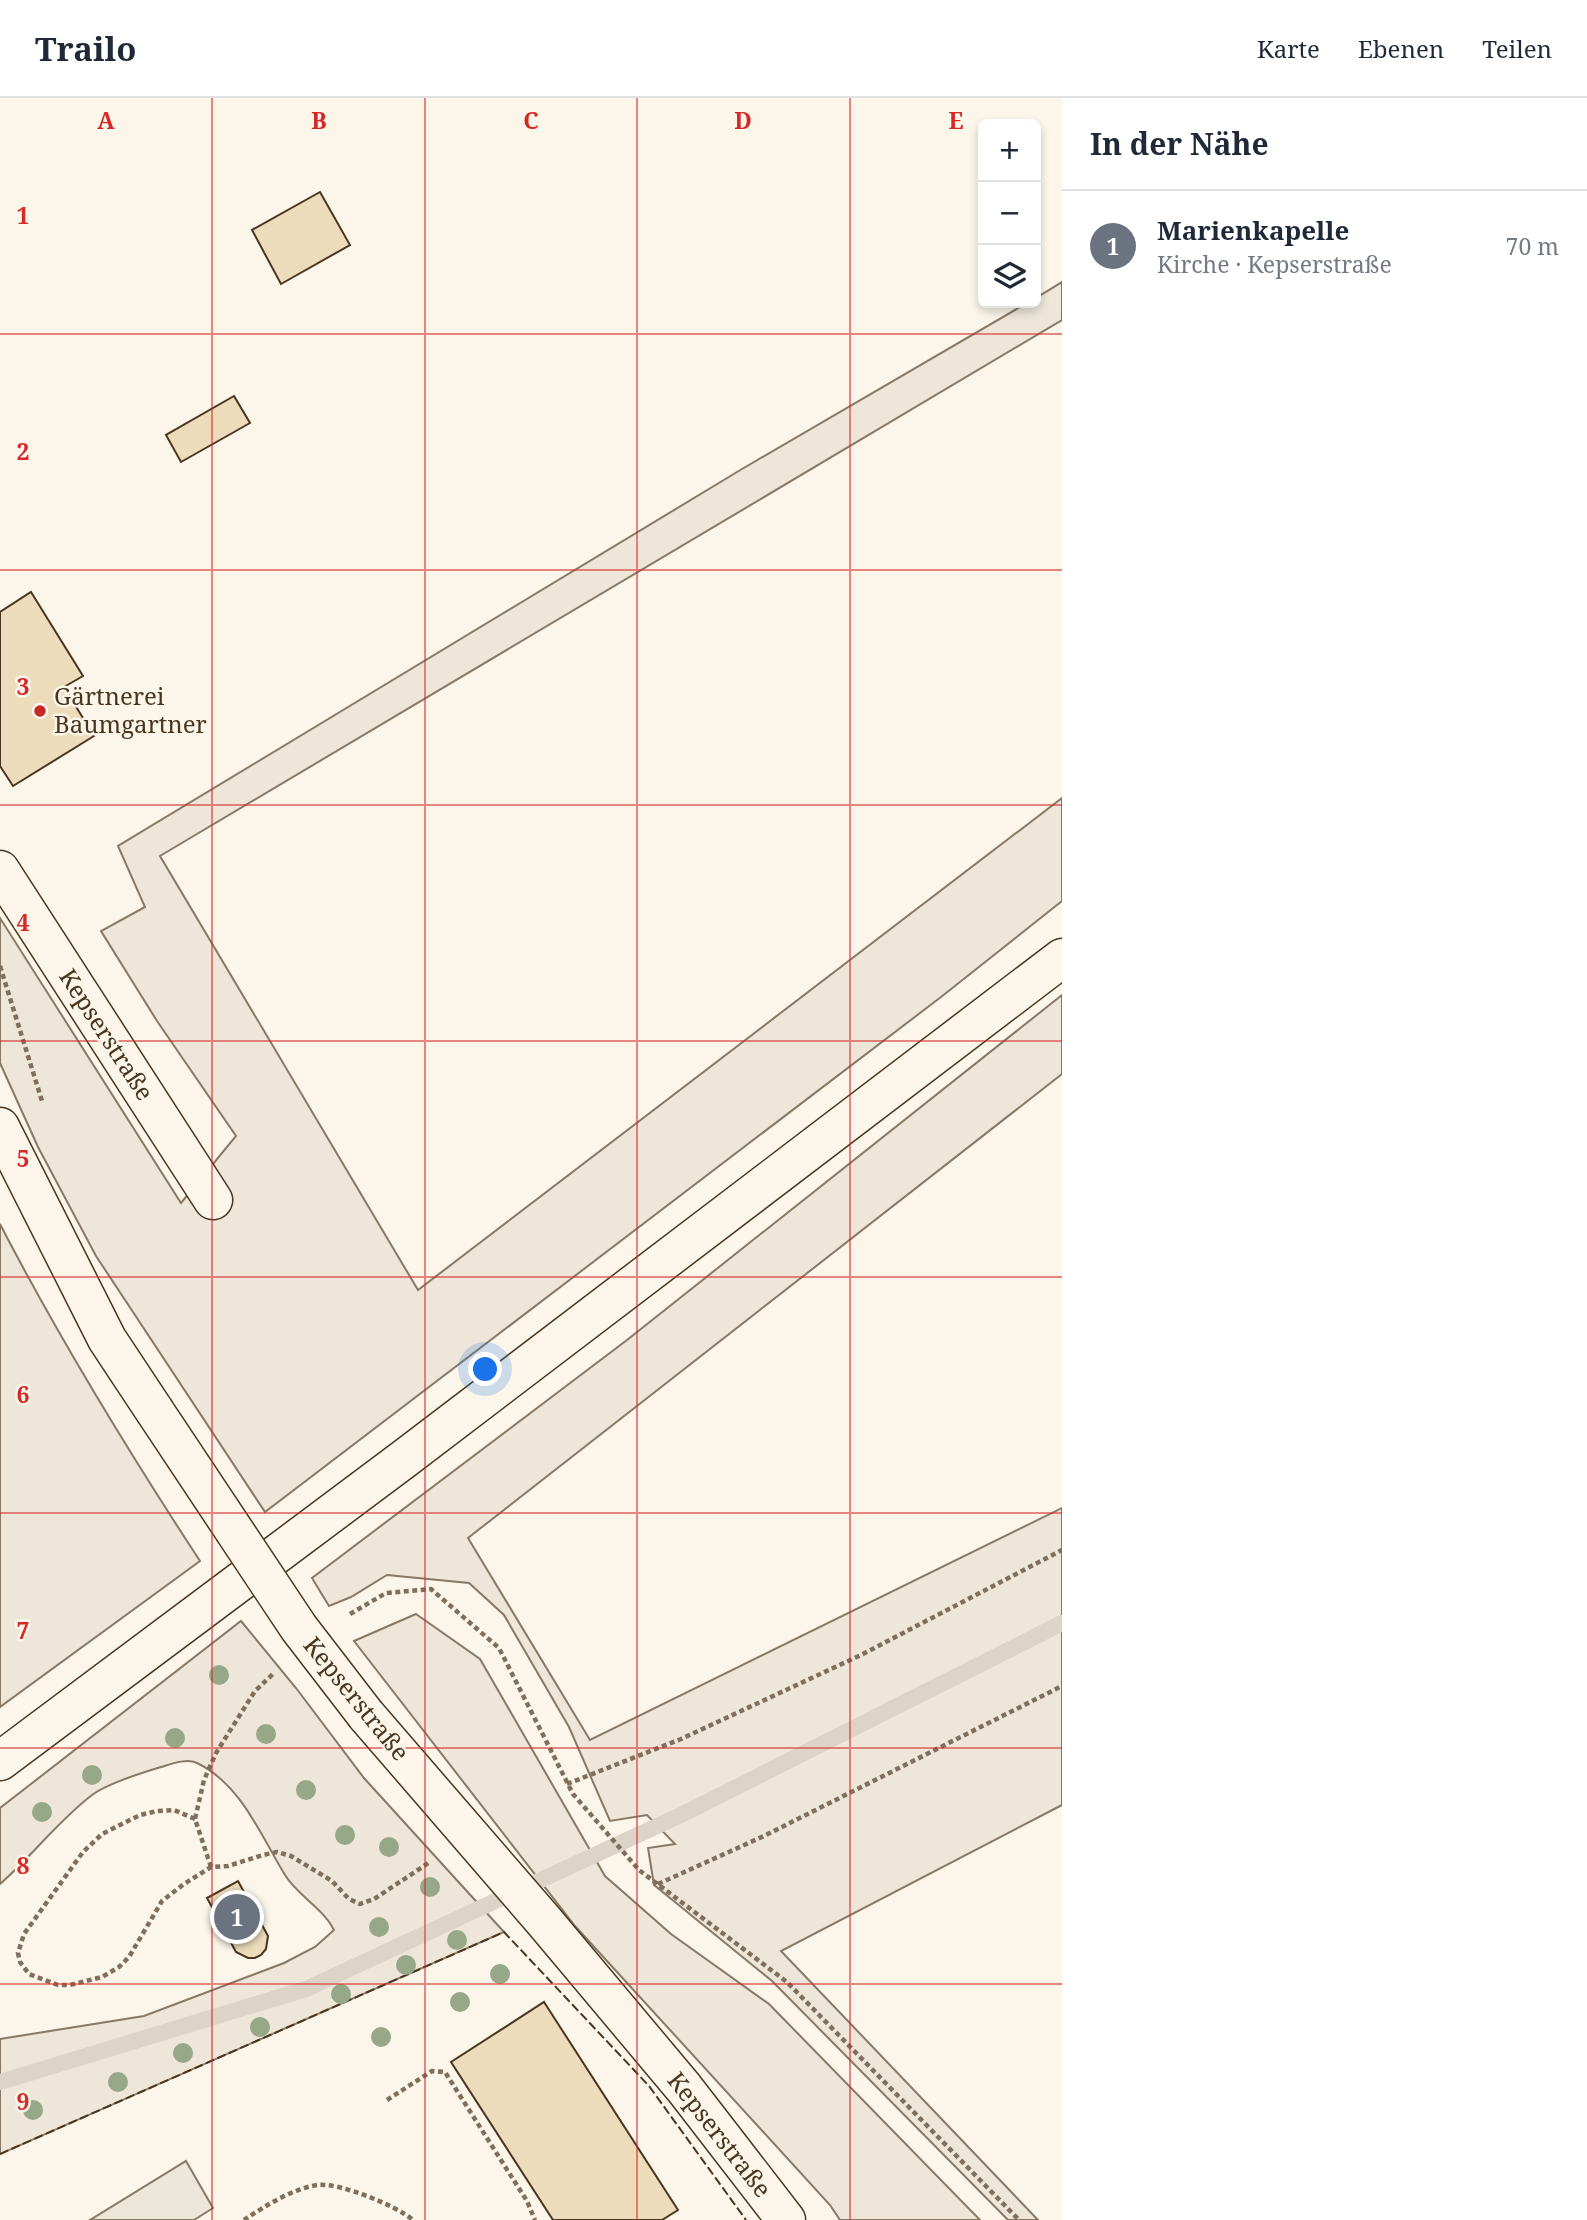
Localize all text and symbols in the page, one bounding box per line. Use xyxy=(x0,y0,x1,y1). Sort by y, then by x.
text: Trailo xyxy=(35,26,136,71)
text: Karte xyxy=(1257,32,1320,65)
text: Ebenen xyxy=(1358,32,1444,65)
text: Teilen xyxy=(1482,32,1552,65)
text: A xyxy=(97,104,115,136)
text: B xyxy=(311,104,327,136)
text: C xyxy=(523,104,539,136)
text: D xyxy=(734,104,752,136)
text: E xyxy=(948,104,964,136)
map controls xyxy=(978,119,1041,308)
button: + xyxy=(978,119,1041,182)
text: In der Nähe xyxy=(1090,123,1269,164)
button: − xyxy=(978,182,1041,245)
text: 1 xyxy=(17,199,30,231)
text: Marienkapelle xyxy=(1157,212,1349,248)
text: 1 xyxy=(1107,230,1120,262)
text: 70 m xyxy=(1506,230,1559,262)
button: layers xyxy=(978,245,1041,308)
text: Kirche · Kepserstraße xyxy=(1157,248,1392,280)
text: 2 xyxy=(17,435,30,467)
text: 3 xyxy=(17,670,30,702)
place label: Gärtnerei Baumgartner xyxy=(54,679,207,740)
marker: Gärtnerei Baumgartner xyxy=(32,703,48,719)
text: 4 xyxy=(17,906,30,938)
street label: Kepserstraße xyxy=(52,962,162,1106)
text: 5 xyxy=(17,1142,30,1174)
your location xyxy=(468,1352,502,1386)
text: 6 xyxy=(17,1378,30,1410)
text: 7 xyxy=(17,1614,30,1646)
street label: Kepserstraße xyxy=(297,1629,417,1767)
text: 8 xyxy=(17,1849,30,1881)
pin: 1 xyxy=(214,1891,260,1943)
street label: Kepserstraße xyxy=(661,2064,780,2204)
text: 9 xyxy=(17,2085,30,2117)

